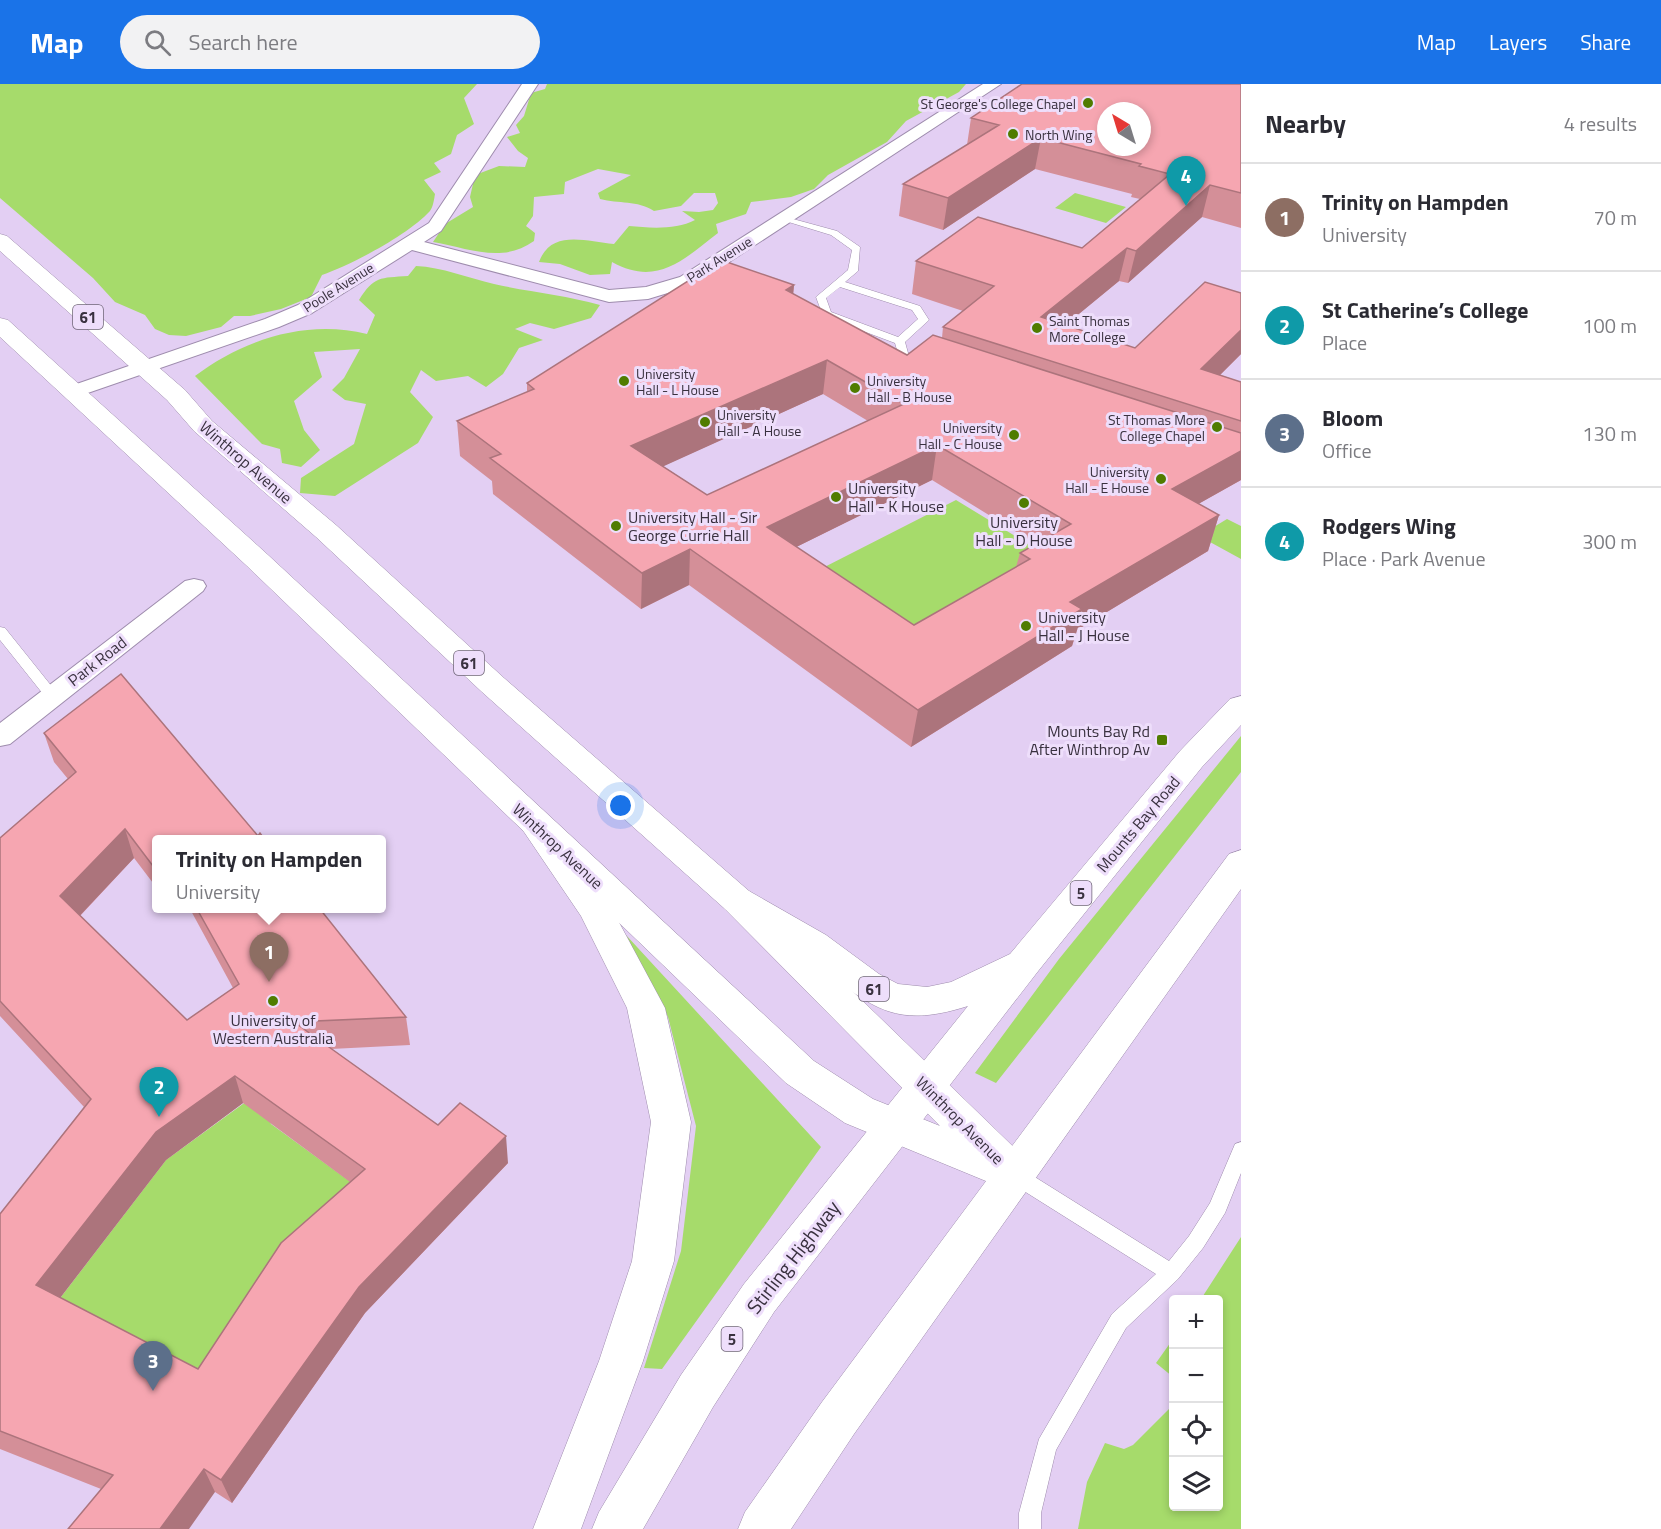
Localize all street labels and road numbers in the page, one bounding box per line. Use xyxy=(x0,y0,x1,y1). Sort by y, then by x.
street label: Park Avenue xyxy=(682,231,756,287)
street label: Poole Avenue xyxy=(298,257,378,317)
road number: 61 xyxy=(73,305,103,329)
street label: Winthrop Avenue xyxy=(194,415,298,509)
street label: Park Road xyxy=(63,630,131,692)
road number: 61 xyxy=(454,651,484,675)
street label: Mounts Bay Road xyxy=(1091,771,1185,877)
street label: Winthrop Avenue xyxy=(507,798,609,894)
road number: 5 xyxy=(1070,881,1092,905)
road number: 61 xyxy=(859,977,889,1001)
street label: Winthrop Avenue xyxy=(910,1070,1010,1170)
street label: Stirling Highway xyxy=(739,1193,848,1320)
road number: 5 xyxy=(722,1327,742,1351)

